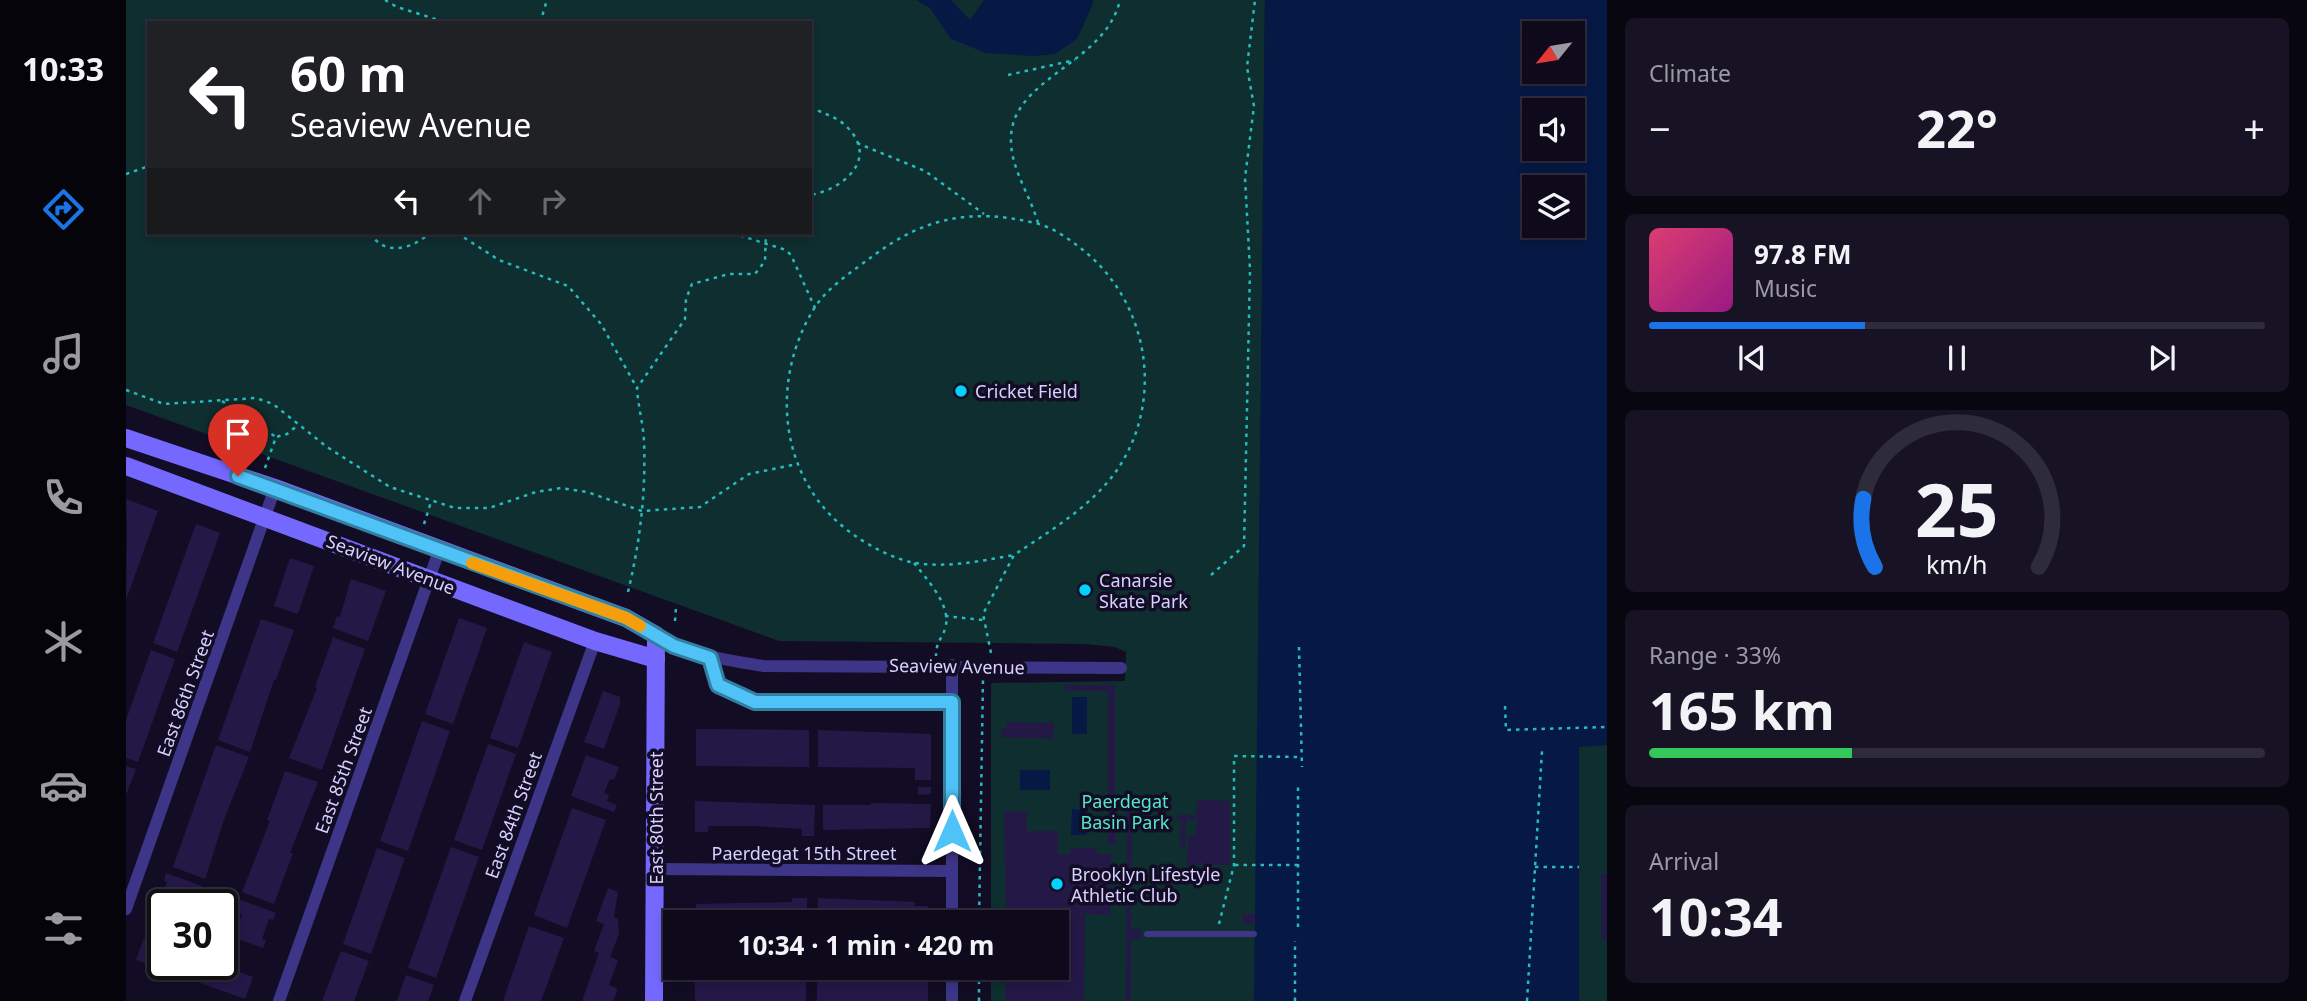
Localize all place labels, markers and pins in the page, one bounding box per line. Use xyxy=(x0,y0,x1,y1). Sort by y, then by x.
place label: Cricket Field xyxy=(975,379,1078,403)
marker: Cricket Field xyxy=(953,383,969,399)
pin xyxy=(208,404,268,476)
place label: Canarsie Skate Park xyxy=(1099,568,1188,613)
marker: Canarsie Skate Park xyxy=(1077,582,1093,598)
place label: Brooklyn Lifestyle Athletic Club xyxy=(1071,862,1220,907)
marker: Brooklyn Lifestyle Athletic Club xyxy=(1049,876,1065,892)

